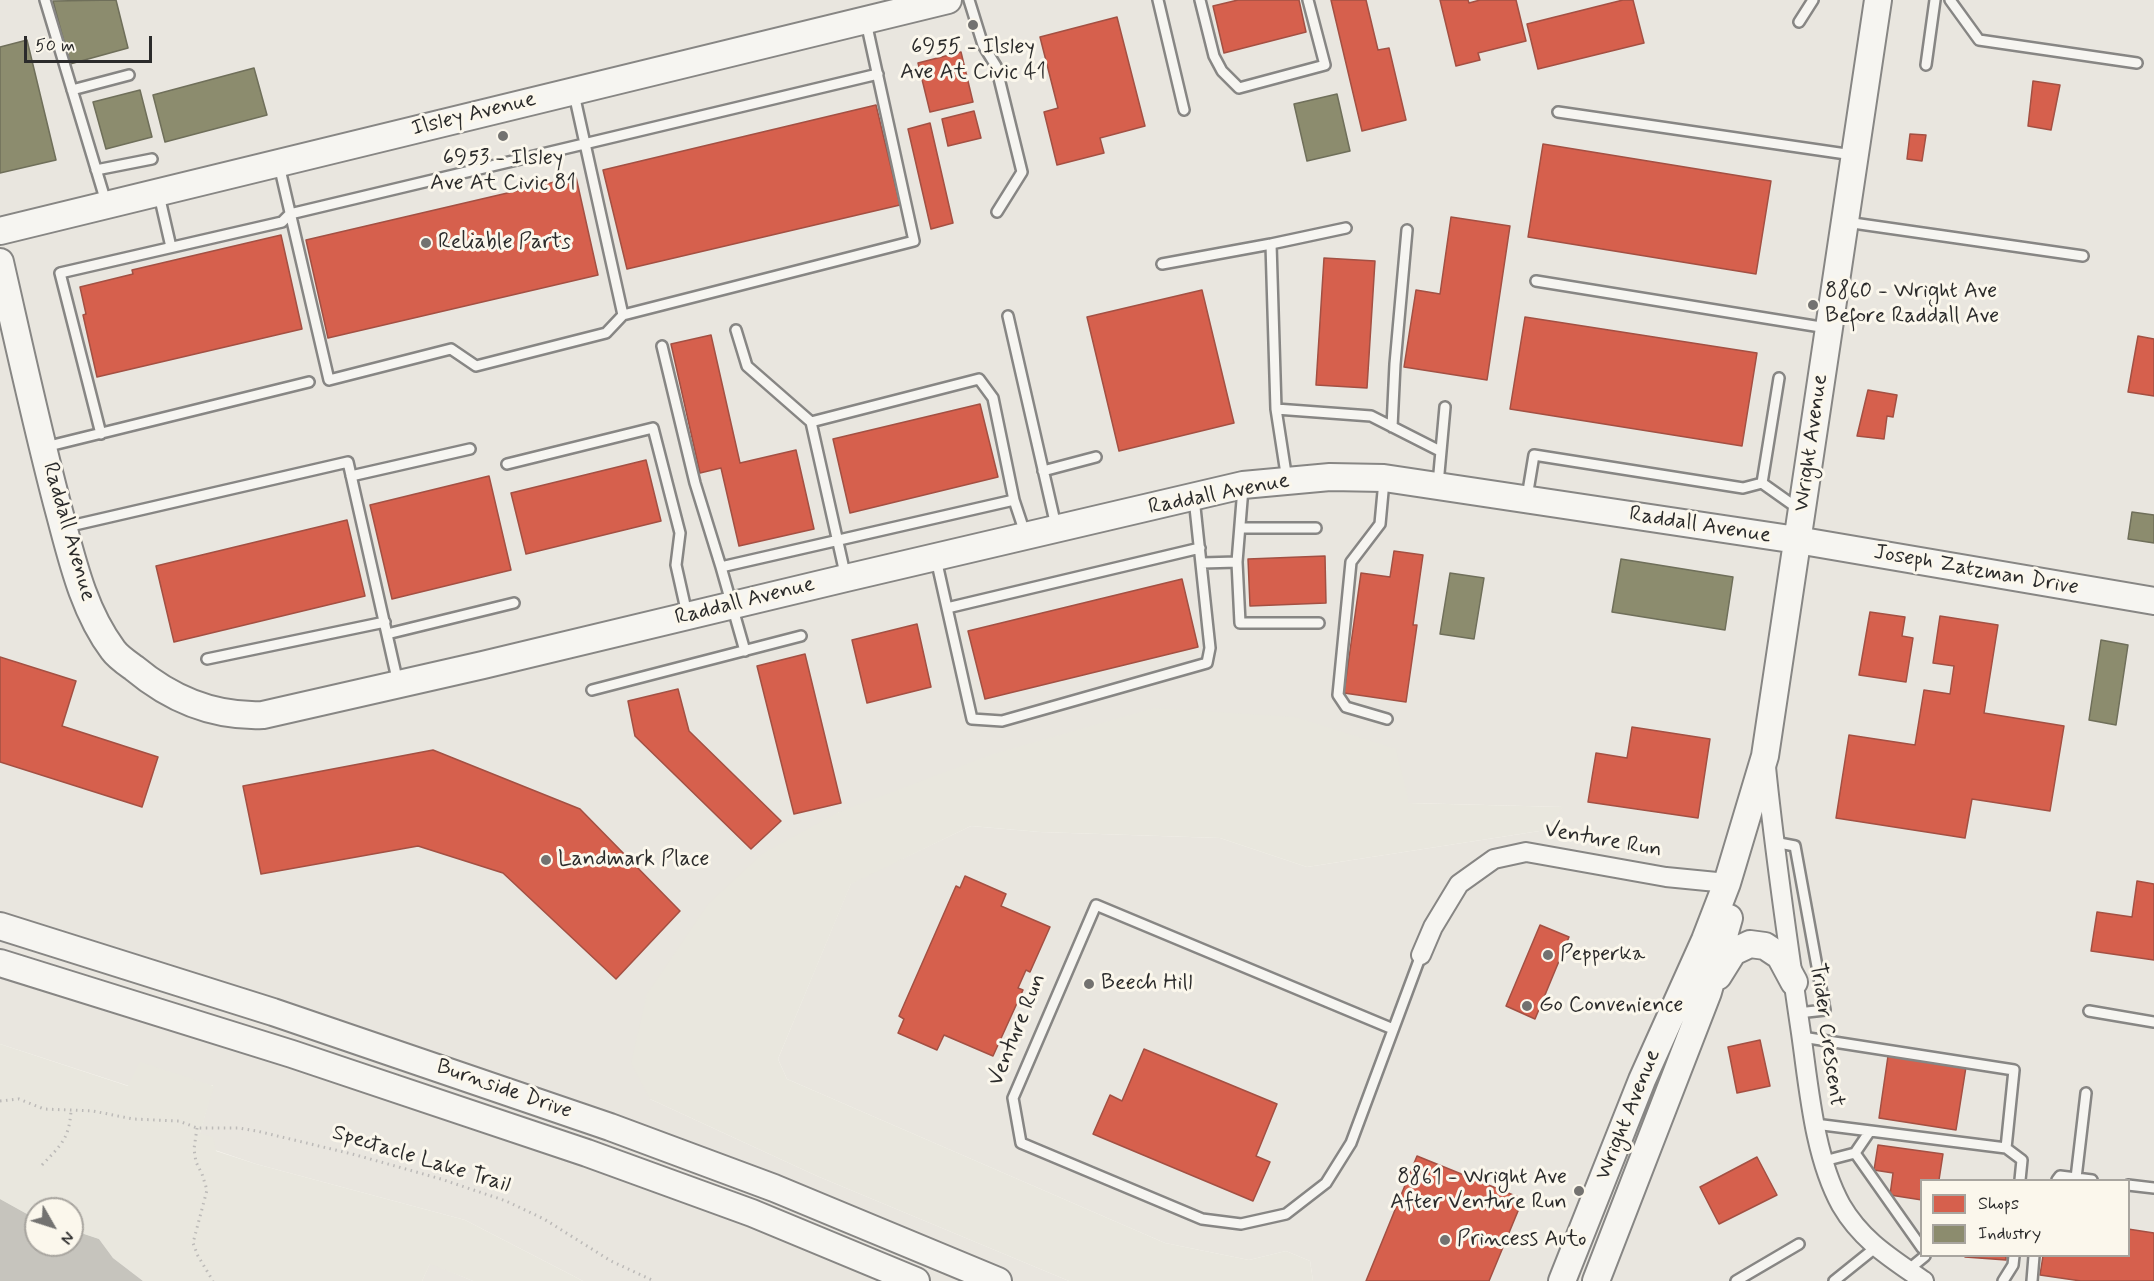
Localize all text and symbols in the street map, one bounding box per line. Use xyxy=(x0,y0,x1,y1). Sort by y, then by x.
marker: 6955 - Ilsley Ave At Civic 41 xyxy=(966,18,980,32)
scale bar xyxy=(27,24,154,62)
text: 50 m xyxy=(35,34,75,58)
place label: 6955 - Ilsley Ave At Civic 41 xyxy=(900,35,1046,86)
street label: Ilsley Avenue xyxy=(409,87,539,143)
marker: 6953 - Ilsley Ave At Civic 81 xyxy=(496,129,510,143)
place label: 6953 - Ilsley Ave At Civic 81 xyxy=(430,146,576,198)
place label: Reliable Parts xyxy=(438,230,571,256)
marker: Reliable Parts xyxy=(419,236,433,250)
place label: 8860 - Wright Ave Before Raddall Ave xyxy=(1825,279,1999,330)
marker: 8860 - Wright Ave Before Raddall Ave xyxy=(1806,298,1820,312)
street label: Wright Avenue xyxy=(1789,372,1835,514)
street label: Raddall Avenue xyxy=(36,460,100,604)
street label: Raddall Avenue xyxy=(1146,468,1292,522)
street label: Raddall Avenue xyxy=(1627,502,1773,550)
street label: Joseph Zatzman Drive xyxy=(1871,540,2081,602)
street label: Raddall Avenue xyxy=(672,572,818,632)
street label: Venture Run xyxy=(1542,818,1664,864)
place label: Landmark Place xyxy=(558,847,709,873)
marker: Landmark Place xyxy=(539,853,553,867)
place label: Pepperka xyxy=(1560,942,1645,968)
marker: Pepperka xyxy=(1541,948,1555,962)
street label: Trider Crescent xyxy=(1803,961,1849,1109)
street label: Venture Run xyxy=(984,970,1052,1090)
place label: Beech Hill xyxy=(1101,971,1192,997)
marker: Beech Hill xyxy=(1082,977,1096,991)
place label: Go Convenience xyxy=(1539,993,1683,1019)
marker: Go Convenience xyxy=(1520,999,1534,1013)
street label: Wright Avenue xyxy=(1591,1046,1667,1184)
street label: Burnside Drive xyxy=(433,1054,575,1126)
street label: Spectacle Lake Trail xyxy=(329,1120,513,1200)
place label: 8861 - Wright Ave After Venture Run xyxy=(1390,1165,1567,1216)
legend xyxy=(1920,1179,2130,1257)
marker: 8861 - Wright Ave After Venture Run xyxy=(1572,1184,1586,1198)
text: Shops xyxy=(1978,1192,2019,1216)
north arrow xyxy=(24,1197,84,1257)
text: Industry xyxy=(1978,1222,2041,1246)
text: N xyxy=(55,1227,78,1248)
place label: Princess Auto xyxy=(1457,1227,1586,1253)
marker: Princess Auto xyxy=(1438,1233,1452,1247)

